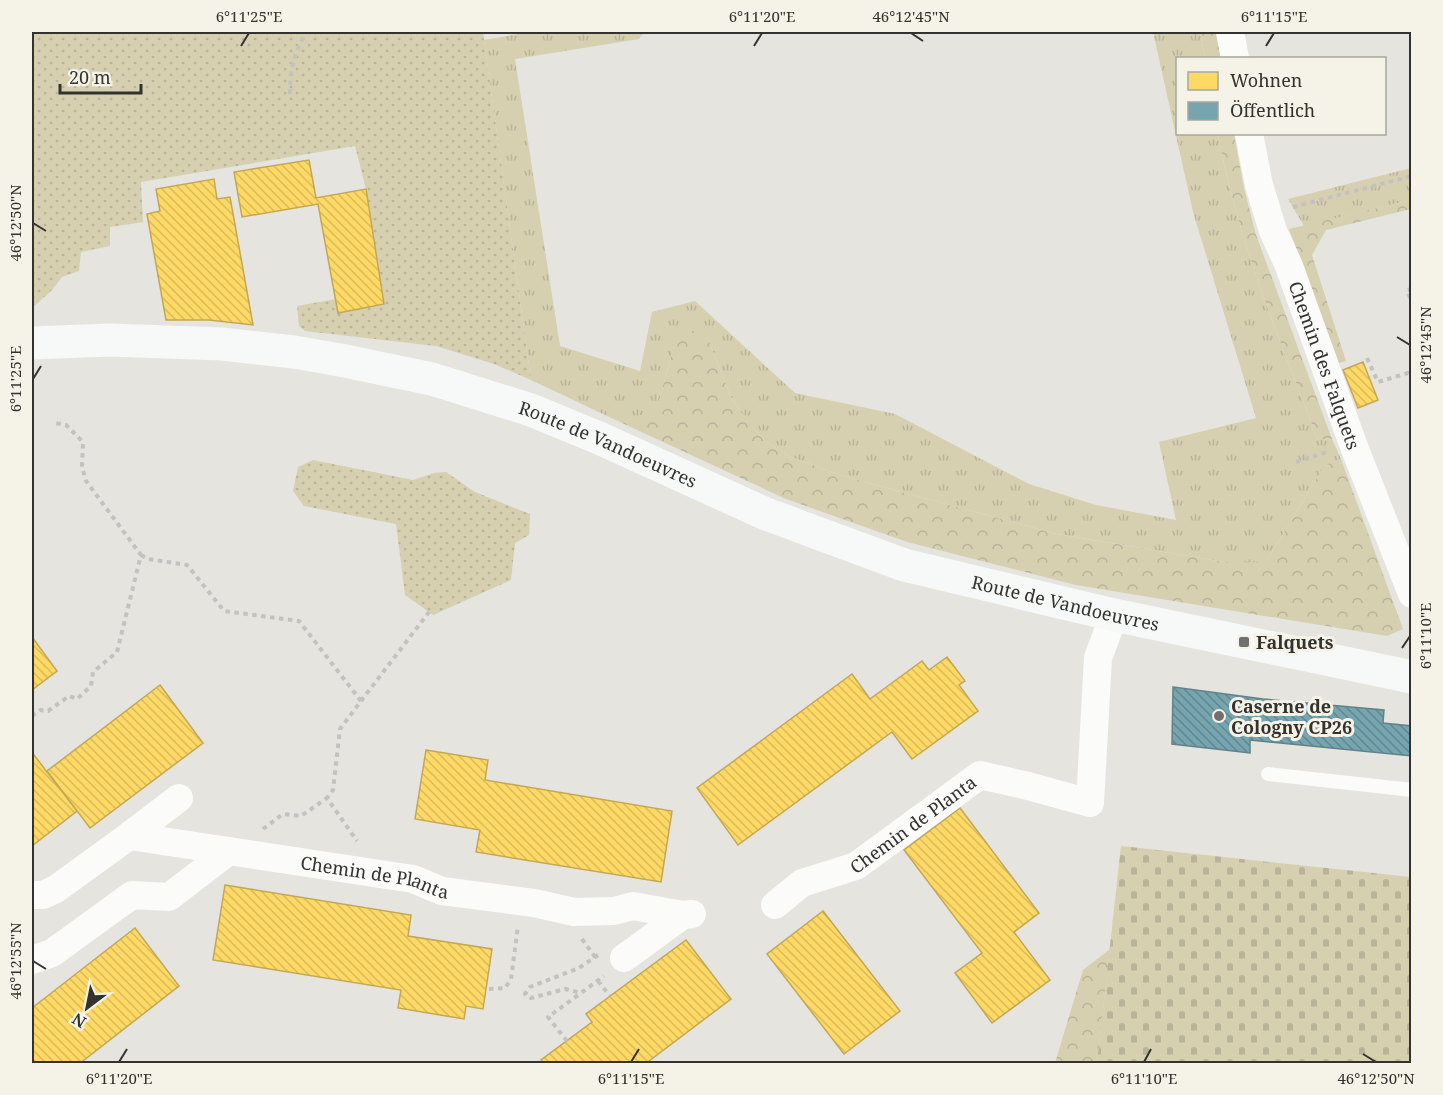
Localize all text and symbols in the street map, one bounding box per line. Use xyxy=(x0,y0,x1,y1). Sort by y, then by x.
text: 6°11'25"E xyxy=(216,6,282,26)
text: 6°11'20"E xyxy=(729,6,795,26)
text: 46°12'45"N xyxy=(872,6,950,26)
text: 6°11'15"E xyxy=(1241,6,1307,26)
scale bar xyxy=(60,57,141,95)
legend xyxy=(1176,57,1386,135)
text: 20 m xyxy=(69,65,111,89)
text: Wohnen xyxy=(1230,68,1303,92)
text: Öffentlich xyxy=(1230,98,1315,122)
text: 46°12'50"N xyxy=(5,184,25,262)
street label: Chemin des Falquets xyxy=(1283,278,1366,453)
text: 46°12'45"N xyxy=(1415,306,1435,384)
text: 6°11'25"E xyxy=(5,346,25,412)
street label: Route de Vandoeuvres xyxy=(516,395,701,493)
street label: Route de Vandoeuvres xyxy=(969,570,1161,636)
text: 6°11'10"E xyxy=(1415,603,1435,669)
place label: Falquets xyxy=(1256,630,1334,654)
marker: Falquets xyxy=(1237,635,1251,649)
place label: Caserne de Cologny CP26 xyxy=(1231,694,1352,739)
marker: Caserne de Cologny CP26 xyxy=(1212,709,1226,723)
street label: Chemin de Planta xyxy=(845,770,981,879)
street label: Chemin de Planta xyxy=(299,850,450,904)
text: 46°12'55"N xyxy=(5,922,25,1000)
north arrow xyxy=(57,978,117,1038)
text: N xyxy=(68,1008,90,1033)
text: 6°11'20"E xyxy=(86,1068,152,1088)
text: 6°11'15"E xyxy=(598,1068,664,1088)
text: 6°11'10"E xyxy=(1111,1068,1177,1088)
text: 46°12'50"N xyxy=(1337,1068,1415,1088)

